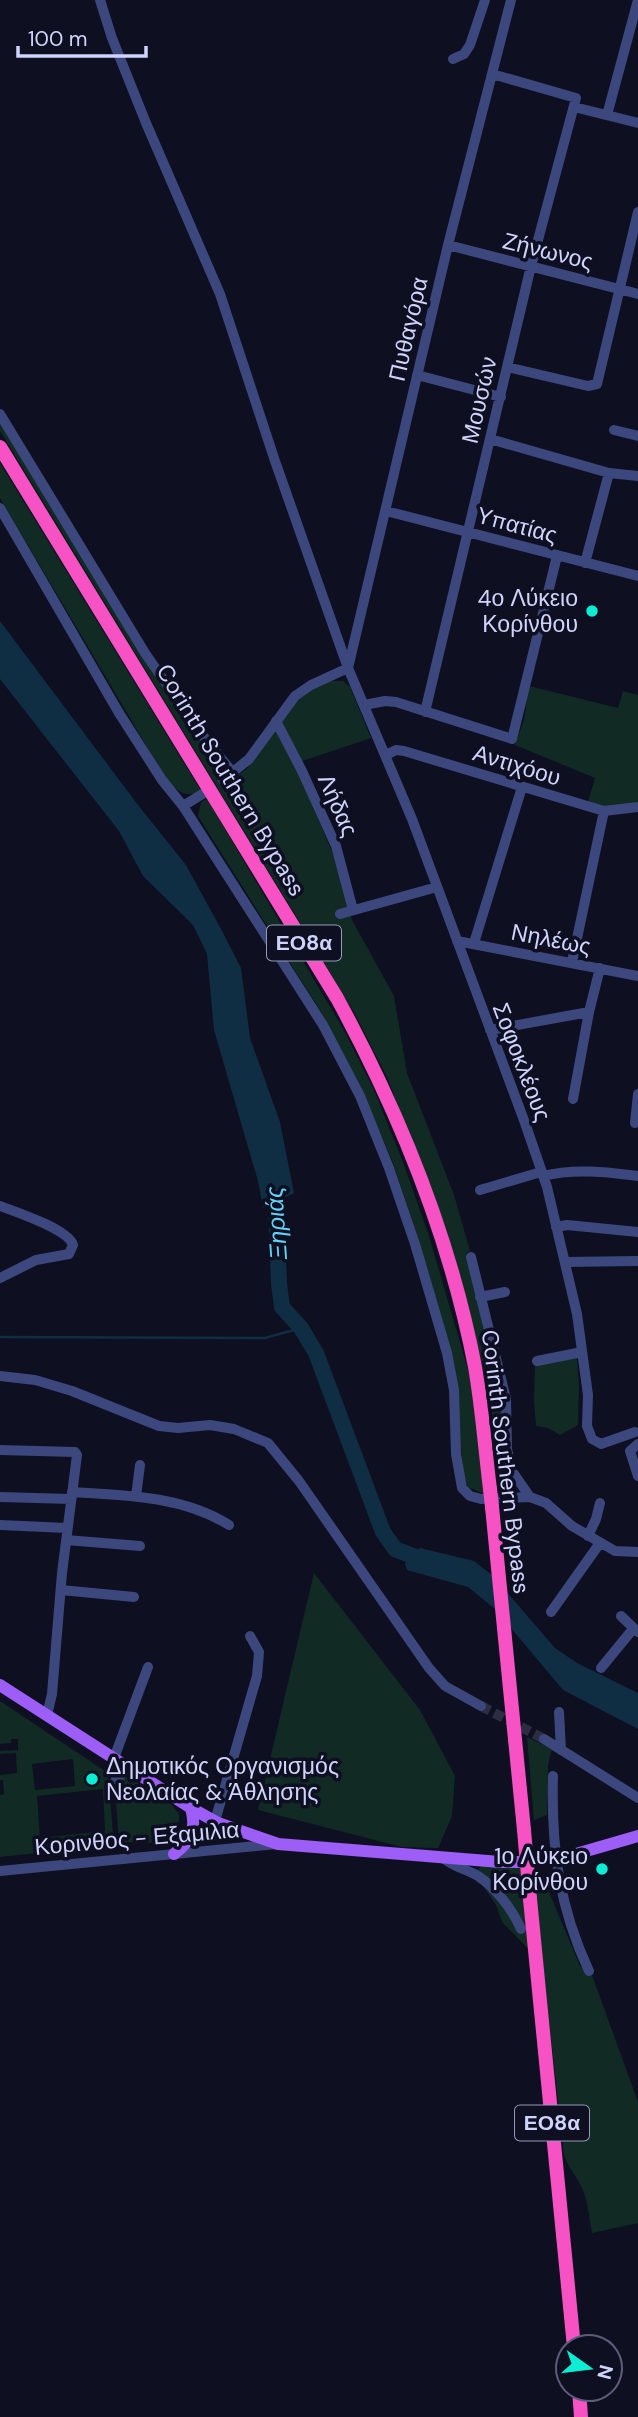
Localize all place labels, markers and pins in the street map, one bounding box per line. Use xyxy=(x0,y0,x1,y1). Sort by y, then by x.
place label: 4ο Λύκειο Κορίνθου xyxy=(478,583,578,639)
marker: 4ο Λύκειο Κορίνθου xyxy=(584,603,600,619)
place label: Δημοτικός Οργανισμός Νεολαίας & Άθλησης xyxy=(106,1751,339,1807)
marker: Δημοτικός Οργανισμός Νεολαίας & Άθλησης xyxy=(84,1771,100,1787)
place label: 1ο Λύκειο Κορίνθου xyxy=(492,1841,588,1897)
marker: 1ο Λύκειο Κορίνθου xyxy=(594,1861,610,1877)

